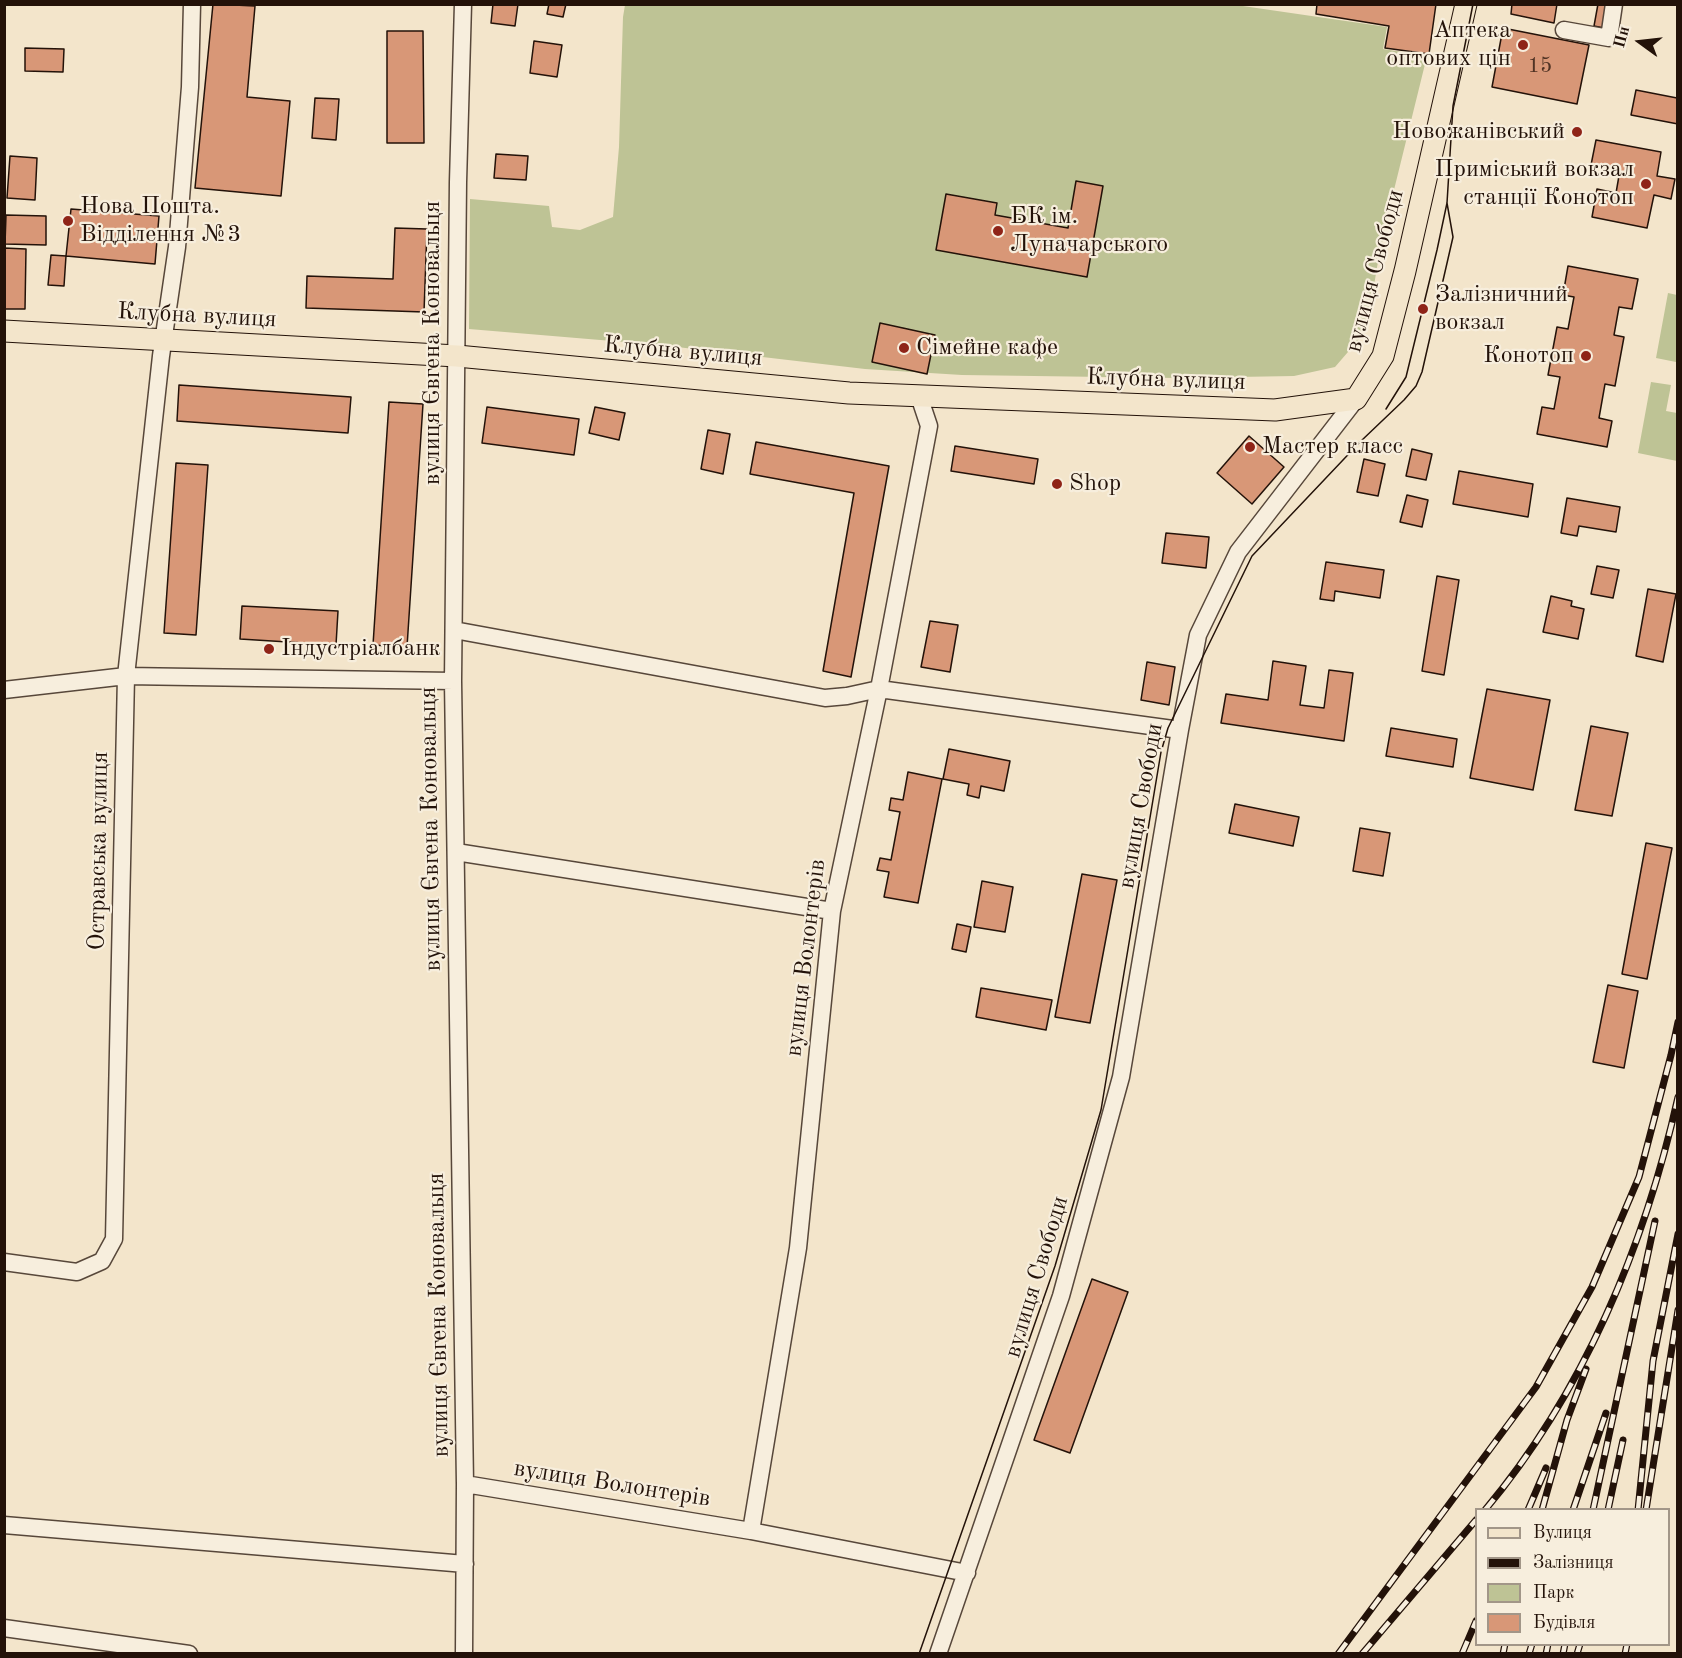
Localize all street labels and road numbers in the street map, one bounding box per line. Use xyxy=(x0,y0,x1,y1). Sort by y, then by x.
street label: вулиця Свободи xyxy=(1339,186,1411,356)
street label: вулиця Євгена Коновальця xyxy=(419,201,447,485)
street label: Клубна вулиця xyxy=(117,297,277,335)
street label: Клубна вулиця xyxy=(602,331,764,373)
street label: Клубна вулиця xyxy=(1086,363,1246,397)
street label: вулиця Євгена Коновальця xyxy=(414,686,448,972)
street label: вулиця Свободи xyxy=(1112,721,1170,891)
street label: Остравська вулиця xyxy=(83,751,115,951)
street label: вулиця Волонтерів xyxy=(780,858,832,1058)
street label: вулиця Євгена Коновальця xyxy=(422,1172,456,1458)
street label: вулиця Свободи xyxy=(999,1193,1075,1361)
street label: вулиця Волонтерів xyxy=(512,1454,712,1514)

